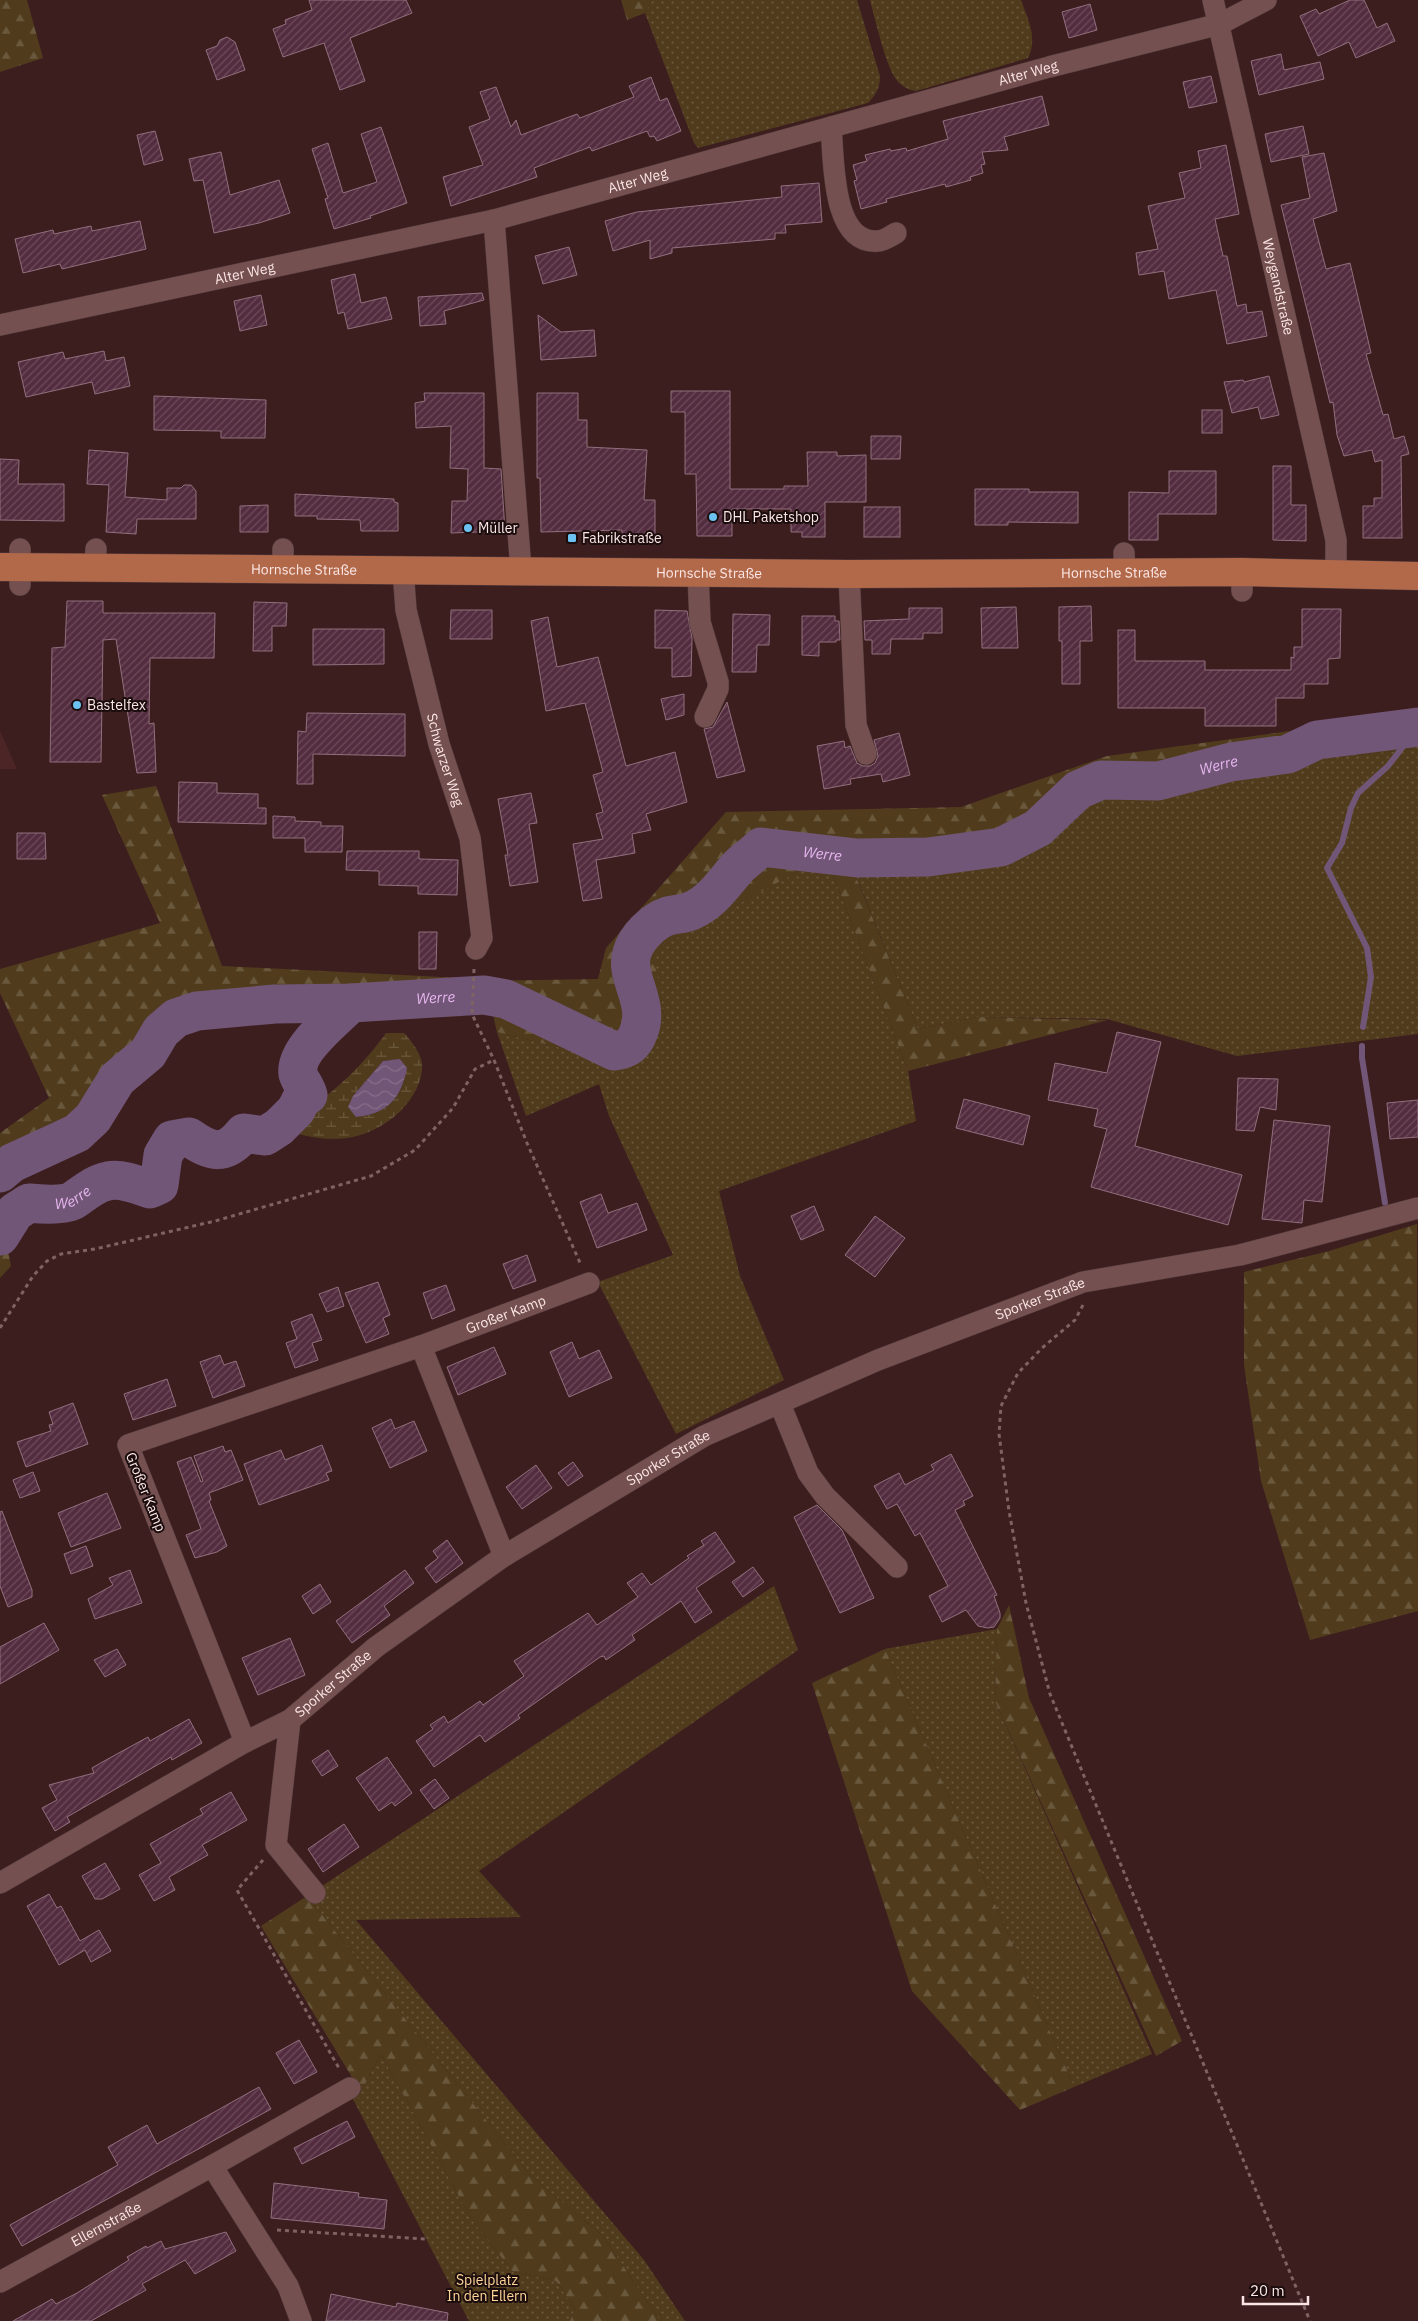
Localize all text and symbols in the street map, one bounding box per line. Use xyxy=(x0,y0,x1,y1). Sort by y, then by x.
street label: Alter Weg xyxy=(996,56,1060,90)
street label: Alter Weg xyxy=(606,163,670,197)
street label: Weygandstraße xyxy=(1259,237,1298,337)
street label: Alter Weg xyxy=(213,258,277,288)
place label: DHL Paketshop xyxy=(723,508,819,526)
marker: DHL Paketshop xyxy=(707,511,719,523)
place label: Müller xyxy=(478,519,518,537)
marker: Müller xyxy=(462,522,474,534)
place label: Fabrikstraße xyxy=(582,529,662,547)
marker: Fabrikstraße xyxy=(566,532,578,544)
street label: Hornsche Straße xyxy=(251,560,357,579)
street label: Hornsche Straße xyxy=(656,563,762,582)
street label: Hornsche Straße xyxy=(1061,563,1167,582)
place label: Bastelfex xyxy=(87,696,146,714)
marker: Bastelfex xyxy=(71,699,83,711)
street label: Schwarzer Weg xyxy=(423,712,468,809)
water label: Werre xyxy=(1197,751,1239,779)
water label: Werre xyxy=(802,842,843,865)
water label: Werre xyxy=(416,987,456,1008)
water label: Werre xyxy=(54,1181,95,1213)
street label: Sporker Straße xyxy=(992,1273,1088,1324)
street label: Großer Kamp xyxy=(463,1291,548,1337)
street label: Sporker Straße xyxy=(623,1425,713,1490)
street label: Großer Kamp xyxy=(122,1450,170,1534)
street label: Sporker Straße xyxy=(291,1646,375,1721)
street label: Ellernstraße xyxy=(68,2197,145,2250)
park label: Spielplatz In den Ellern xyxy=(447,2271,527,2305)
scale bar xyxy=(1243,2274,1308,2306)
text: 20 m xyxy=(1250,2281,1285,2300)

